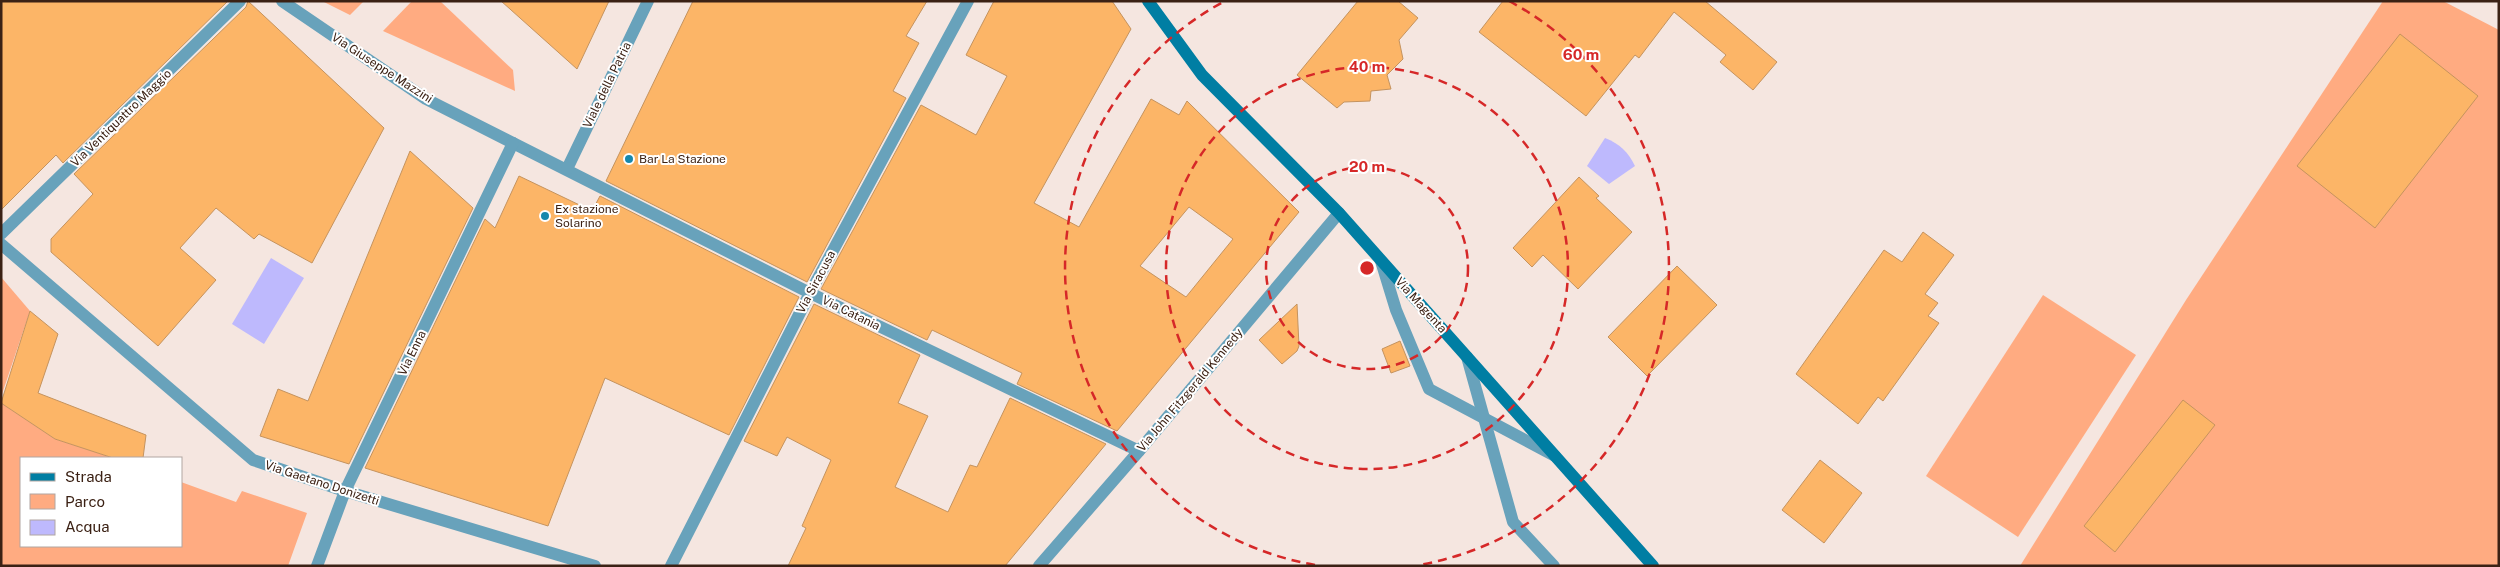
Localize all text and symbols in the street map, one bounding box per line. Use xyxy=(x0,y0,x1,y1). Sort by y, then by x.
street label: Via Giuseppe Mazzini xyxy=(329,30,435,106)
street label: Viale della Patria xyxy=(580,40,634,130)
text: 60 m xyxy=(1563,46,1599,63)
text: 40 m xyxy=(1349,58,1385,75)
street label: Via Ventiquattro Maggio xyxy=(68,66,174,170)
place label: Bar La Stazione xyxy=(639,152,726,166)
marker: Bar La Stazione xyxy=(623,153,635,165)
text: 20 m xyxy=(1349,158,1385,175)
place label: Ex stazione Solarino xyxy=(555,202,619,230)
marker: Ex stazione Solarino xyxy=(539,210,551,222)
street label: Via Siracusa xyxy=(794,248,838,316)
centre of rings xyxy=(1358,259,1376,277)
street label: Via Magenta xyxy=(1392,274,1450,336)
street label: Via Catania xyxy=(820,293,882,333)
street label: Via John Fitzgerald Kennedy xyxy=(1134,325,1246,455)
street label: Via Enna xyxy=(395,328,429,378)
legend xyxy=(20,457,182,547)
street label: Via Gaetano Donizetti xyxy=(263,458,381,508)
text: Strada xyxy=(65,468,112,485)
text: Parco xyxy=(65,493,105,510)
text: Acqua xyxy=(65,518,110,535)

